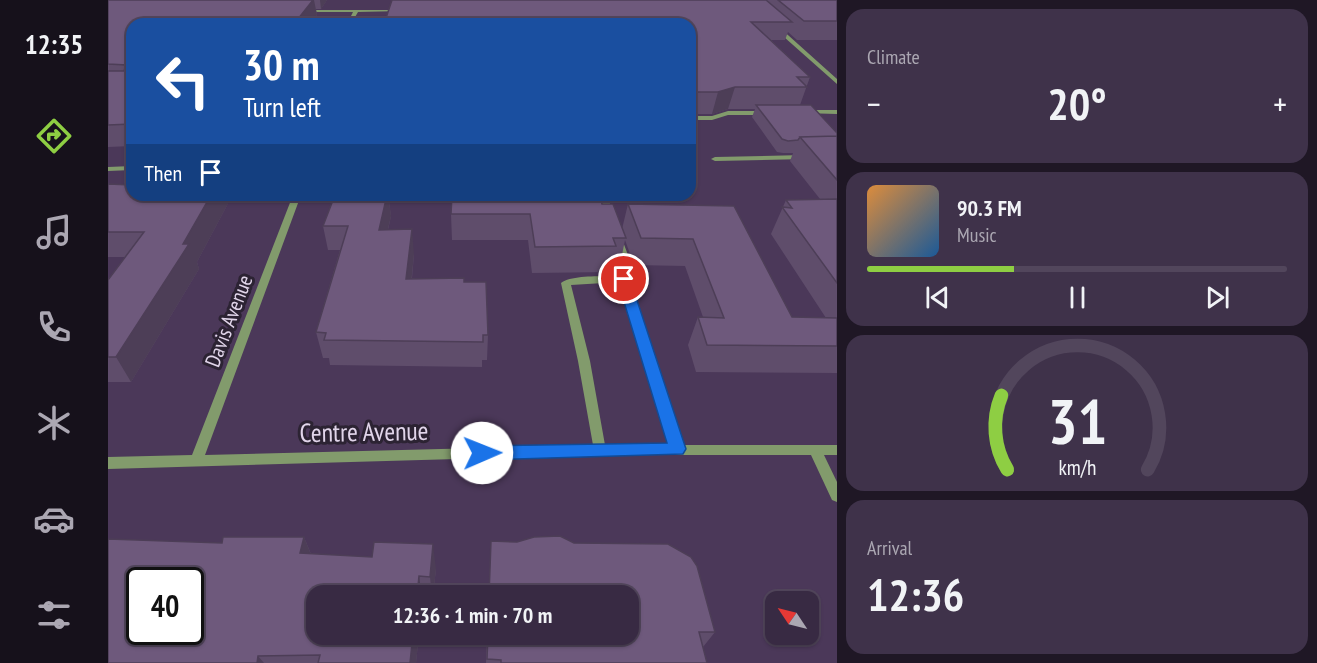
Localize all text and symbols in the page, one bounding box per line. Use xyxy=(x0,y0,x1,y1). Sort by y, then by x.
text: 12:35 xyxy=(25,27,83,61)
text: 30 m xyxy=(243,37,320,92)
icon: left xyxy=(144,42,222,120)
text: Climate xyxy=(867,44,920,70)
text: 20° xyxy=(1047,74,1107,132)
text: − xyxy=(867,82,881,125)
text: + xyxy=(1273,82,1287,125)
text: Turn left xyxy=(243,90,321,124)
icon: directions xyxy=(33,115,75,157)
icon: arrive xyxy=(194,156,227,189)
text: Then xyxy=(144,159,182,187)
text: 90.3 FM xyxy=(957,194,1022,222)
icon: music xyxy=(33,211,75,253)
text: Music xyxy=(957,222,997,248)
pin xyxy=(598,253,649,304)
icon: arrive xyxy=(607,262,640,295)
street label: Davis Avenue xyxy=(199,271,258,371)
icon: previous xyxy=(921,281,954,314)
icon: pause xyxy=(1061,281,1094,314)
icon: next xyxy=(1201,281,1234,314)
icon: phone xyxy=(33,306,75,348)
text: 31 xyxy=(1047,380,1107,461)
icon: climate xyxy=(33,402,75,444)
street label: Centre Avenue xyxy=(299,414,429,449)
position arrow xyxy=(450,421,514,485)
text: km/h xyxy=(1058,453,1096,481)
icon: car xyxy=(33,498,75,540)
text: Arrival xyxy=(867,535,912,561)
text: 12:36 xyxy=(867,565,964,623)
speed limit sign: 40 xyxy=(126,567,204,645)
north arrow xyxy=(765,591,819,645)
map controls xyxy=(765,591,819,645)
icon: filters xyxy=(33,594,75,636)
text: 12:36 · 1 min · 70 m xyxy=(393,601,552,629)

